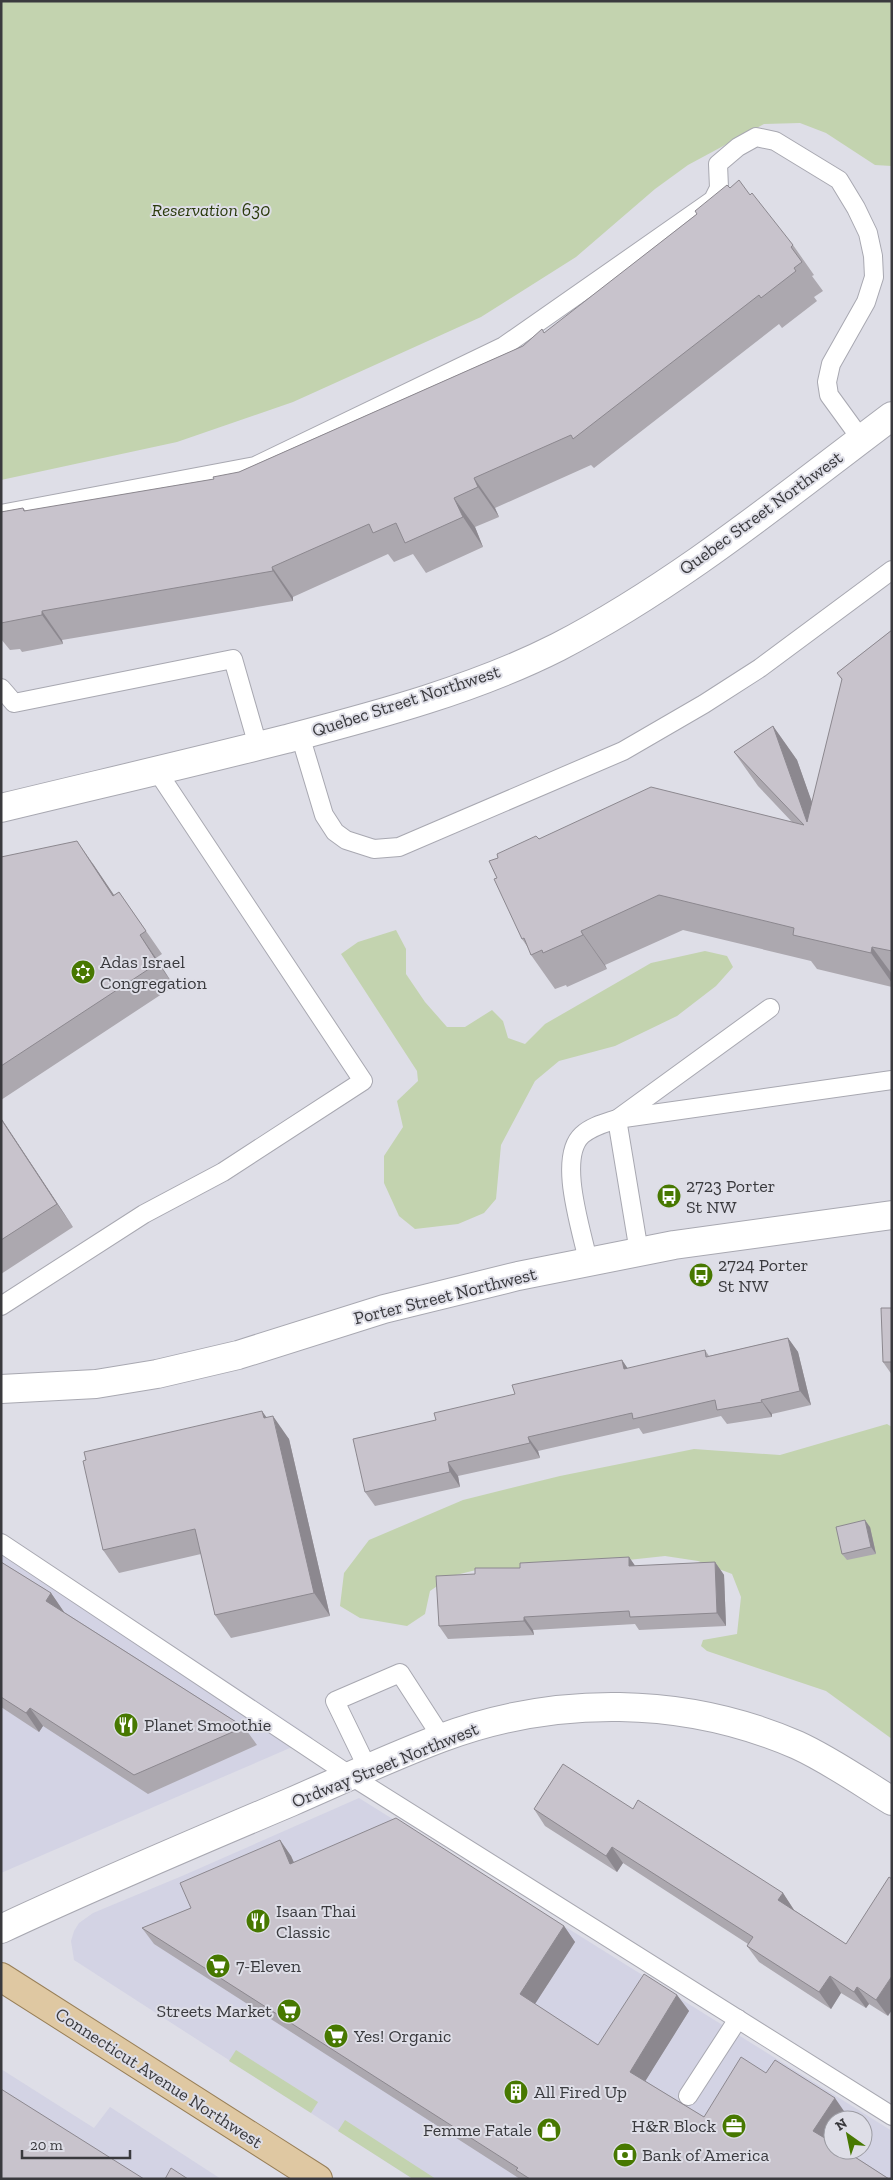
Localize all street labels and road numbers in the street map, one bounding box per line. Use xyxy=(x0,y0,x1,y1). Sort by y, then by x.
street label: Quebec Street Northwest xyxy=(675,446,847,580)
street label: Quebec Street Northwest xyxy=(309,660,503,742)
street label: Porter Street Northwest xyxy=(351,1263,539,1329)
street label: Ordway Street Northwest xyxy=(288,1717,482,1813)
street label: Connecticut Avenue Northwest xyxy=(51,2003,267,2153)

